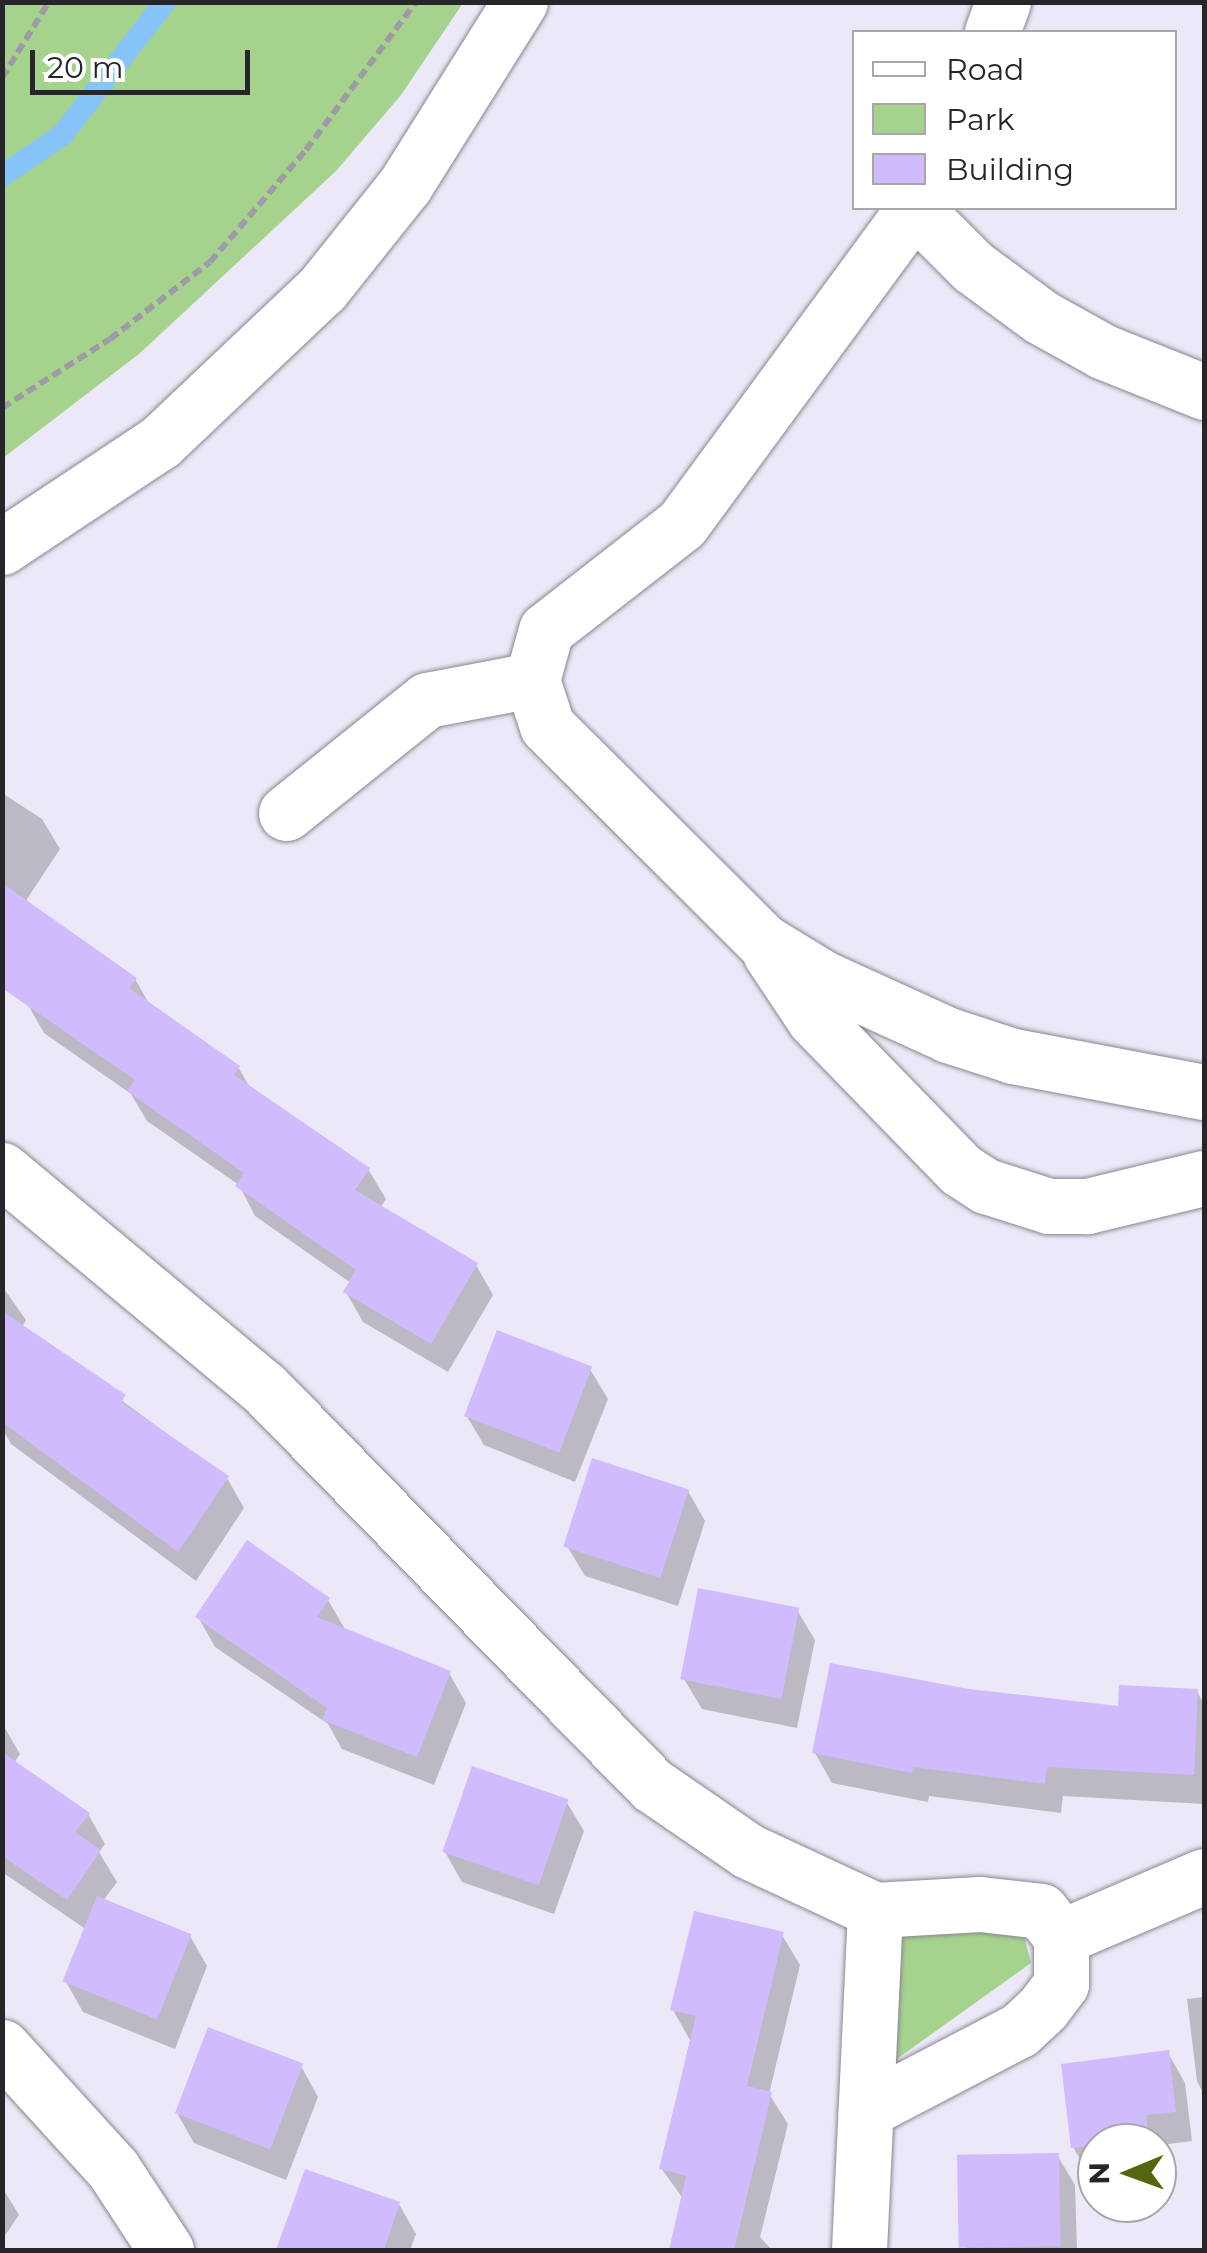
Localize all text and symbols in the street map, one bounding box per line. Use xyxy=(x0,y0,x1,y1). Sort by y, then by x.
scale bar xyxy=(35,30,255,92)
legend xyxy=(852,30,1177,210)
text: 20 m xyxy=(47,49,124,86)
text: Road xyxy=(946,51,1024,88)
text: Park xyxy=(946,101,1015,138)
text: Building xyxy=(946,151,1074,188)
north arrow xyxy=(1077,2123,1177,2223)
text: N xyxy=(1082,2162,1116,2185)

